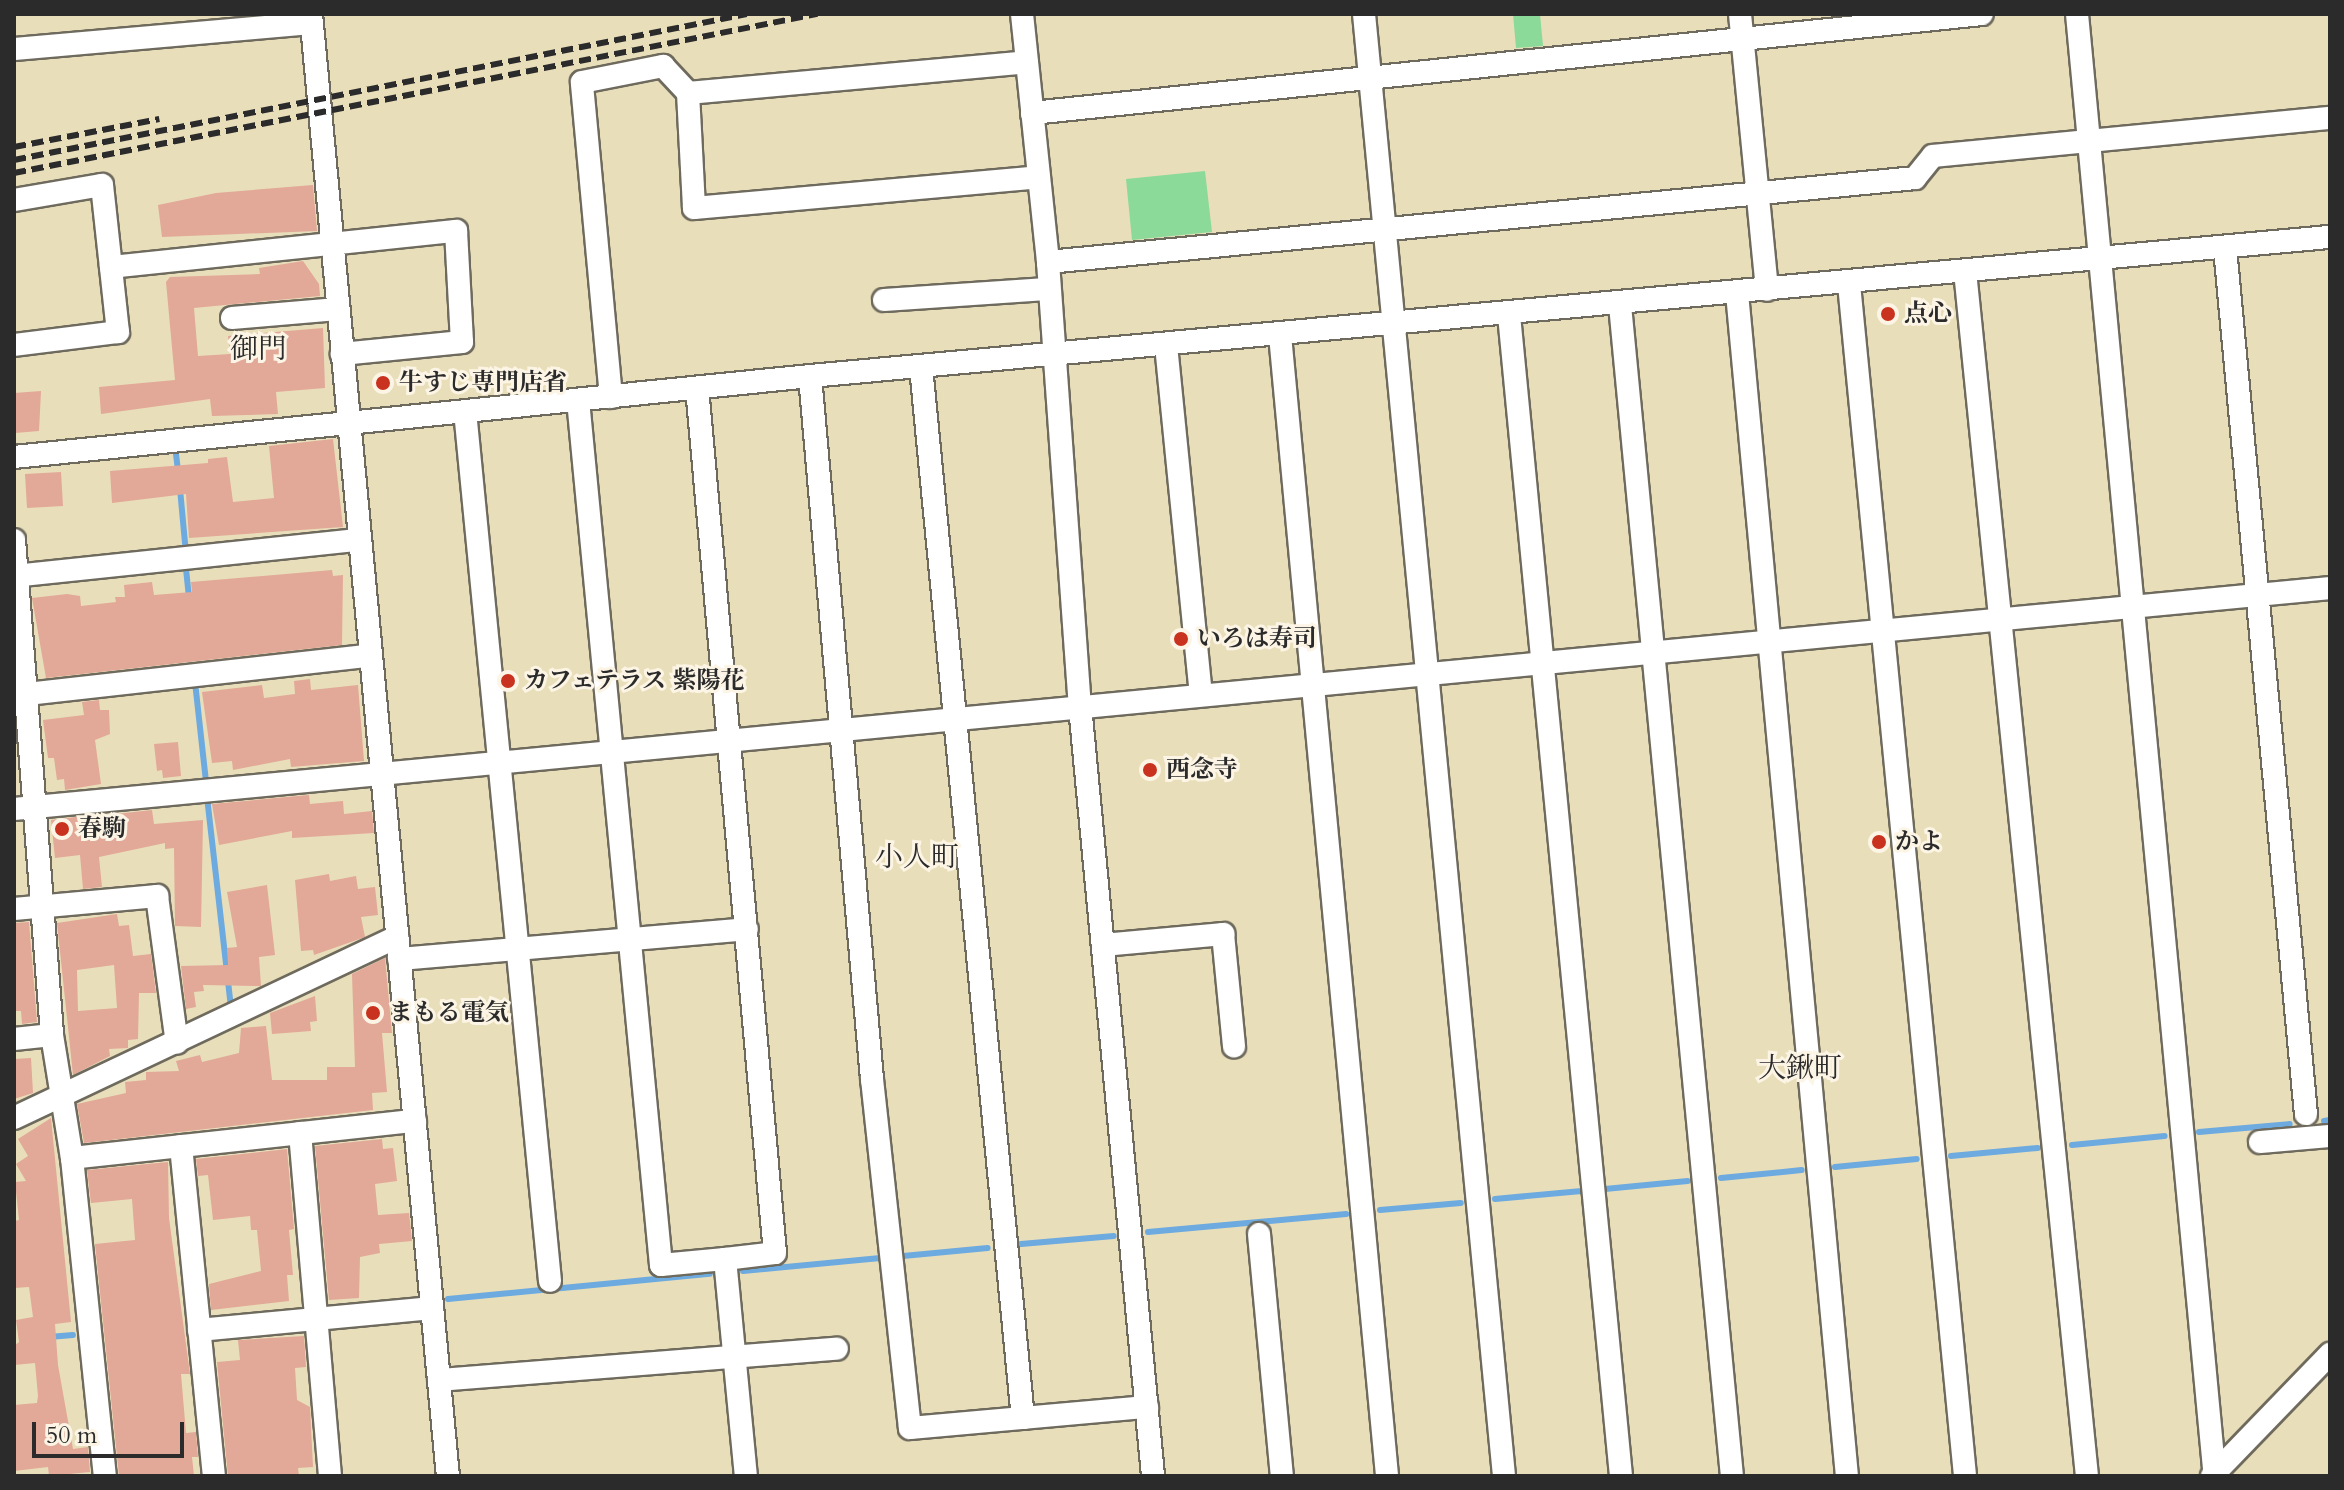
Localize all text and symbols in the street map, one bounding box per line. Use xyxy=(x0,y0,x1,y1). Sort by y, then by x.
place label: 点心 xyxy=(1904,300,1952,328)
marker: 点心 xyxy=(1879,305,1897,323)
district label: 御門 xyxy=(230,332,286,366)
place label: 牛すじ専門店省 xyxy=(399,369,567,397)
marker: 牛すじ専門店省 xyxy=(374,374,392,392)
place label: いろは寿司 xyxy=(1197,625,1317,653)
marker: いろは寿司 xyxy=(1172,630,1190,648)
place label: カフェテラス 紫陽花 xyxy=(524,667,746,695)
marker: カフェテラス 紫陽花 xyxy=(499,672,517,690)
place label: 西念寺 xyxy=(1166,756,1238,784)
marker: 西念寺 xyxy=(1141,761,1159,779)
place label: 春駒 xyxy=(78,815,126,843)
marker: 春駒 xyxy=(53,820,71,838)
place label: かよ xyxy=(1895,828,1943,856)
marker: かよ xyxy=(1870,833,1888,851)
district label: 小人町 xyxy=(875,840,959,874)
place label: まもる電気 xyxy=(389,999,509,1027)
marker: まもる電気 xyxy=(364,1004,382,1022)
district label: 大鍬町 xyxy=(1758,1051,1842,1085)
scale bar xyxy=(36,1406,188,1456)
text: 50 m xyxy=(46,1419,97,1452)

